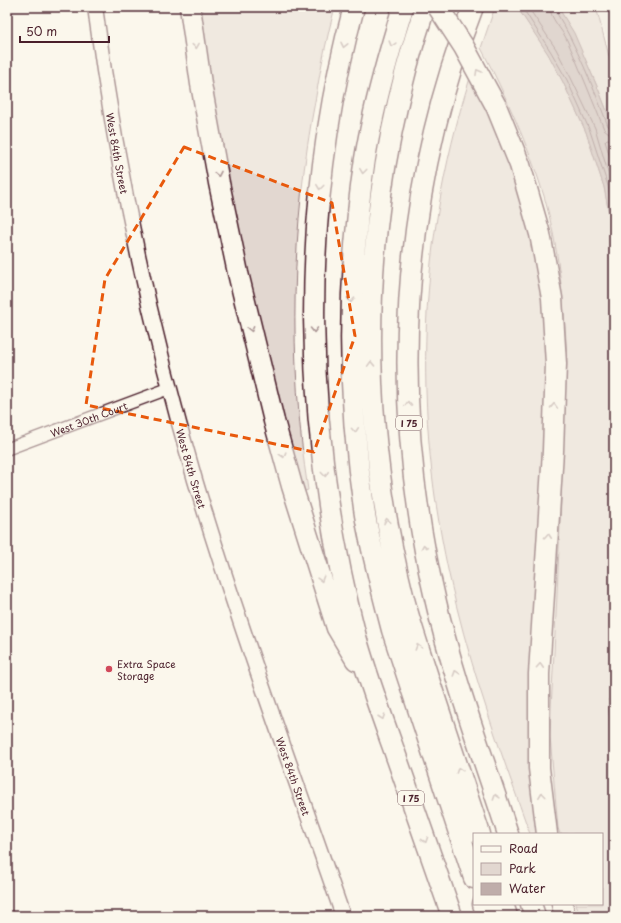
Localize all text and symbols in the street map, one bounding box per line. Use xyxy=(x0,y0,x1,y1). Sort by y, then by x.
scale bar xyxy=(20,18,109,44)
text: 50 m xyxy=(26,22,57,40)
one-way arrow xyxy=(388,41,396,48)
one-way arrow xyxy=(191,42,199,49)
one-way arrow xyxy=(340,42,348,48)
one-way arrow xyxy=(475,68,482,76)
street label: West 84th Street xyxy=(103,111,133,195)
one-way arrow xyxy=(359,168,368,174)
one-way arrow xyxy=(213,171,221,177)
one-way arrow xyxy=(316,184,325,190)
one-way arrow xyxy=(347,297,356,303)
one-way arrow xyxy=(246,325,255,332)
one-way arrow xyxy=(310,327,318,333)
one-way arrow xyxy=(367,361,375,367)
street label: West 30th Court xyxy=(48,397,129,440)
one-way arrow xyxy=(404,401,413,407)
one-way arrow xyxy=(550,403,559,409)
road number: I 75 xyxy=(396,416,422,430)
street label: West 84th Street xyxy=(173,427,211,510)
one-way arrow xyxy=(351,427,360,433)
one-way arrow xyxy=(278,451,287,458)
one-way arrow xyxy=(320,471,329,477)
one-way arrow xyxy=(383,518,391,524)
one-way arrow xyxy=(543,533,552,539)
one-way arrow xyxy=(421,544,429,550)
one-way arrow xyxy=(316,575,325,582)
one-way arrow xyxy=(414,644,423,651)
place label: Extra Space Storage xyxy=(117,656,176,683)
one-way arrow xyxy=(535,663,544,669)
marker: Extra Space Storage xyxy=(104,664,114,674)
one-way arrow xyxy=(452,670,461,677)
one-way arrow xyxy=(377,713,386,720)
street label: West 84th Street xyxy=(273,735,315,817)
one-way arrow xyxy=(455,767,464,774)
road number: I 75 xyxy=(398,791,424,805)
one-way arrow xyxy=(538,792,547,798)
one-way arrow xyxy=(492,794,501,801)
legend xyxy=(473,833,603,905)
one-way arrow xyxy=(421,836,429,843)
text: Road xyxy=(509,839,538,857)
text: Park xyxy=(509,859,536,877)
text: Water xyxy=(509,879,546,897)

